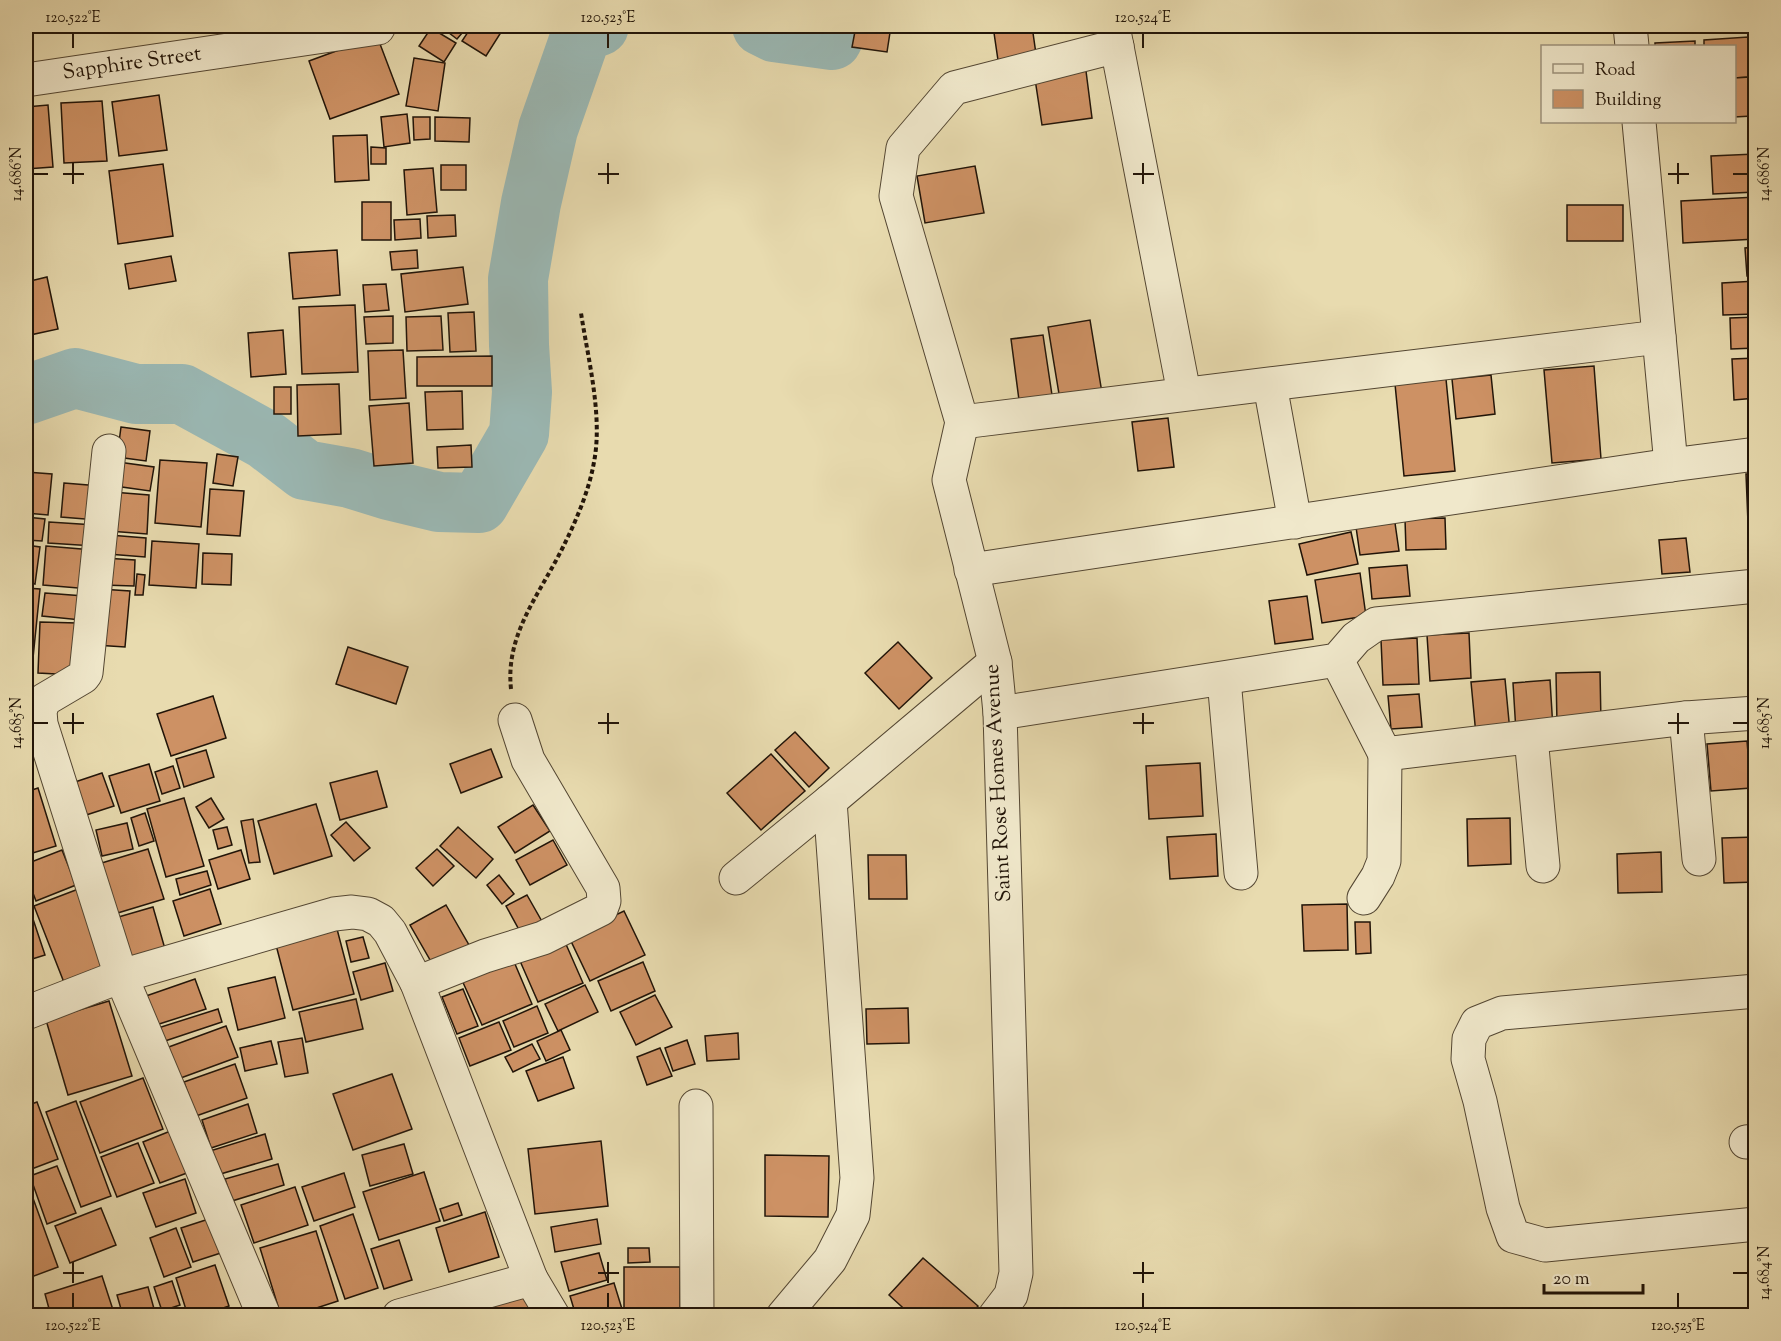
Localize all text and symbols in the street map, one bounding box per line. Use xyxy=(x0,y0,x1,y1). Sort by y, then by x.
text: 120.522°E xyxy=(45,8,101,29)
text: 120.523°E xyxy=(581,8,635,29)
text: 120.524°E xyxy=(1115,8,1171,29)
street label: Sapphire Street xyxy=(61,39,203,89)
legend xyxy=(1541,45,1736,123)
text: Road xyxy=(1595,58,1635,84)
text: Building xyxy=(1595,88,1661,114)
text: 14.686°N xyxy=(7,147,28,201)
text: 14.686°N xyxy=(1755,147,1776,201)
street label: Saint Rose Homes Avenue xyxy=(978,663,1020,903)
text: 14.685°N xyxy=(7,697,28,749)
text: 14.685°N xyxy=(1755,697,1776,749)
text: 14.684°N xyxy=(1755,1246,1776,1300)
scale bar xyxy=(1544,1257,1643,1295)
text: 20 m xyxy=(1553,1267,1590,1293)
text: 120.522°E xyxy=(45,1316,101,1337)
text: 120.523°E xyxy=(581,1316,635,1337)
text: 120.524°E xyxy=(1115,1316,1171,1337)
text: 120.525°E xyxy=(1651,1316,1705,1337)

